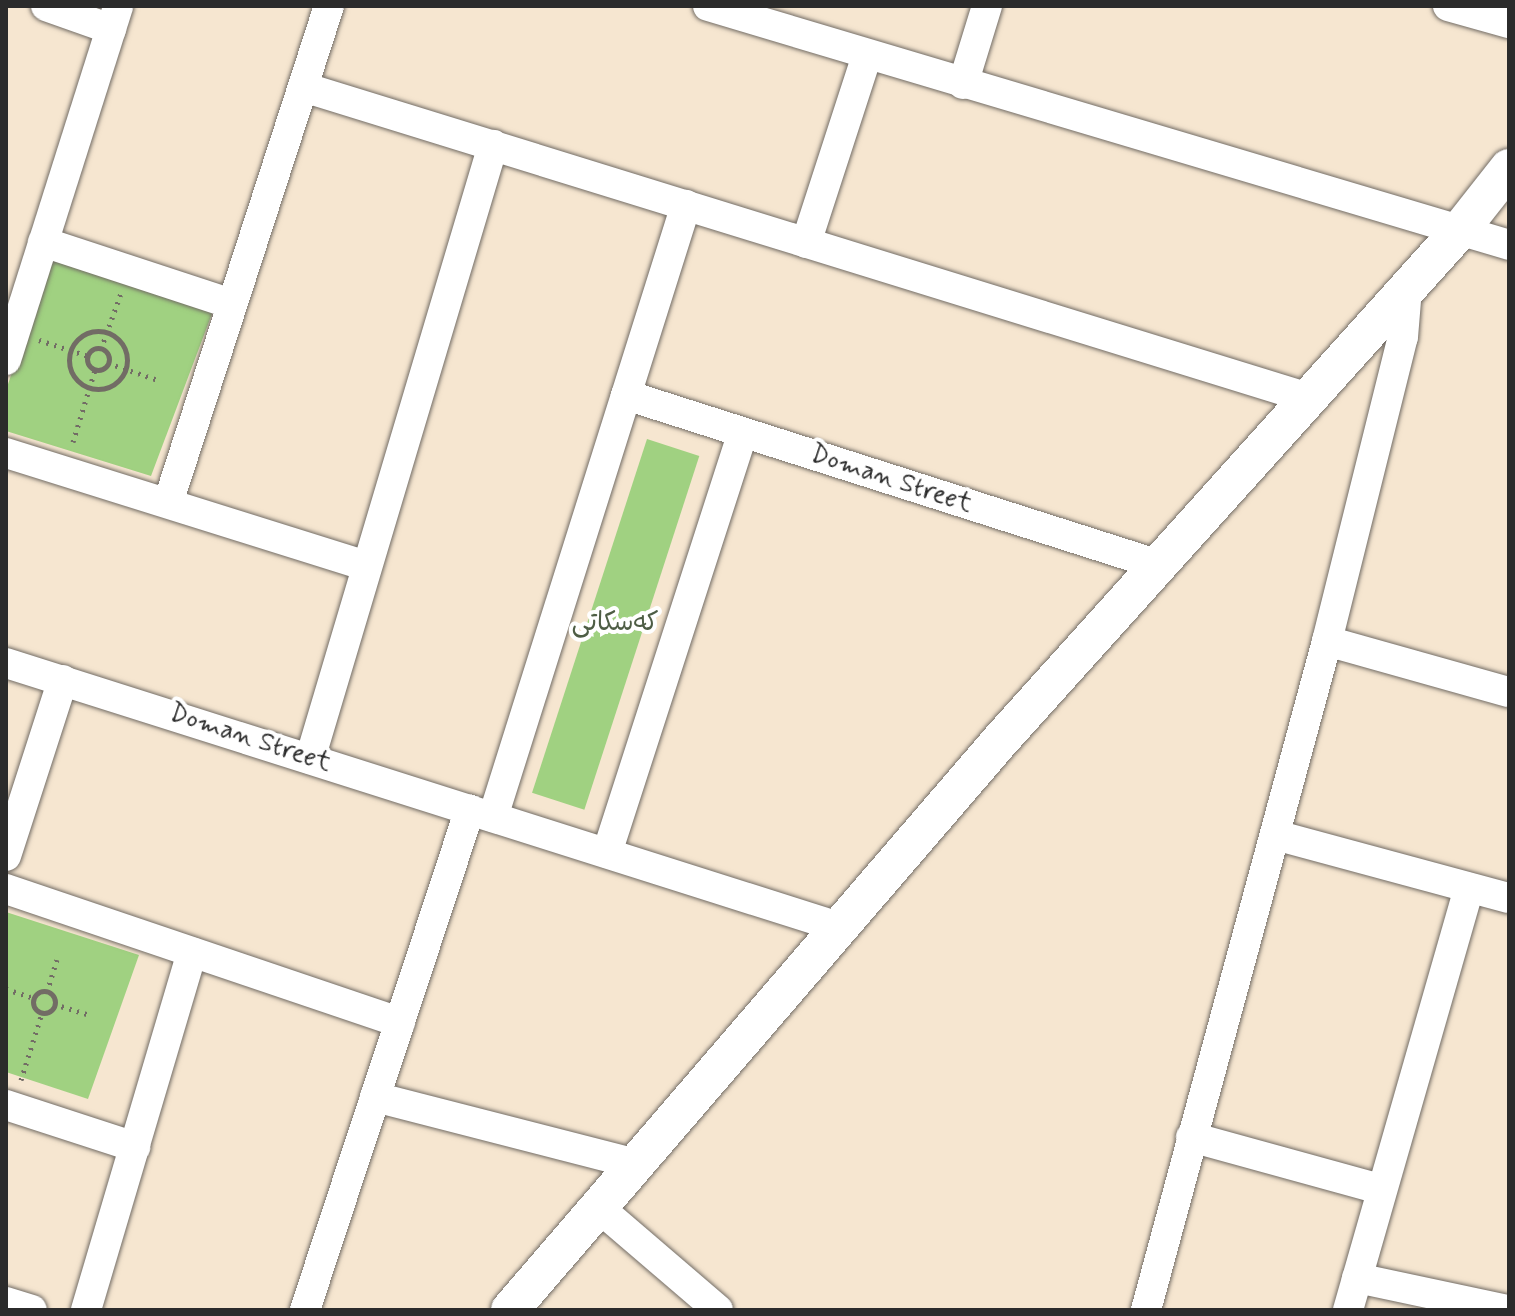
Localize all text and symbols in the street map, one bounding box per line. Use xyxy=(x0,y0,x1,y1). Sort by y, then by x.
street label: Doman Street xyxy=(806,439,976,521)
park label: کەسکاتی xyxy=(571,608,659,640)
street label: Doman Street xyxy=(165,698,335,780)

